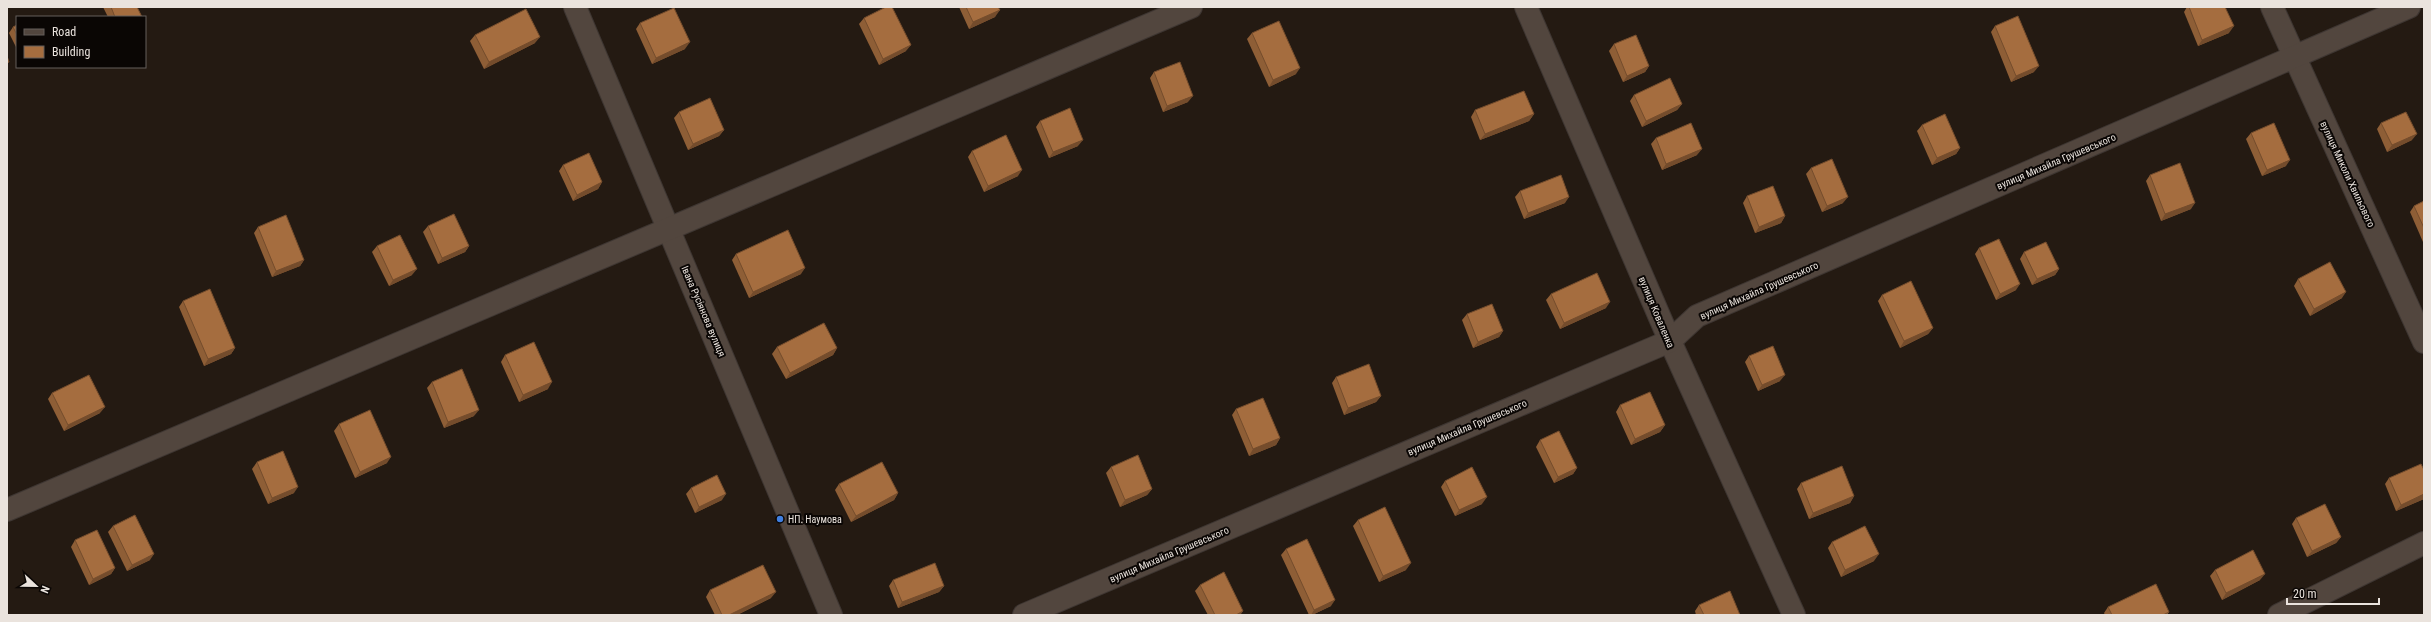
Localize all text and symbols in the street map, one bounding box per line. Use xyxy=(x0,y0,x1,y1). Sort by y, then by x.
legend xyxy=(16,16,146,68)
text: Road xyxy=(52,25,76,39)
text: Building xyxy=(52,45,90,59)
street label: вулиця Миколи Хвильового xyxy=(2318,120,2377,229)
street label: вулиця Михайла Грушевського xyxy=(1995,131,2117,192)
street label: вулиця Михайла Грушевського xyxy=(1698,259,1820,322)
street label: Івана Русіянова вулиця xyxy=(679,264,728,358)
street label: вулиця Коваленка xyxy=(1637,275,1677,350)
street label: вулиця Михайла Грушевського xyxy=(1406,397,1528,458)
marker: НП. Наумова xyxy=(775,514,785,524)
place label: НП. Наумова xyxy=(788,514,842,525)
street label: вулиця Михайла Грушевського xyxy=(1108,524,1230,585)
north arrow xyxy=(16,566,56,606)
scale bar xyxy=(2287,580,2379,606)
text: N xyxy=(37,584,52,595)
text: 20 m xyxy=(2293,587,2317,601)

